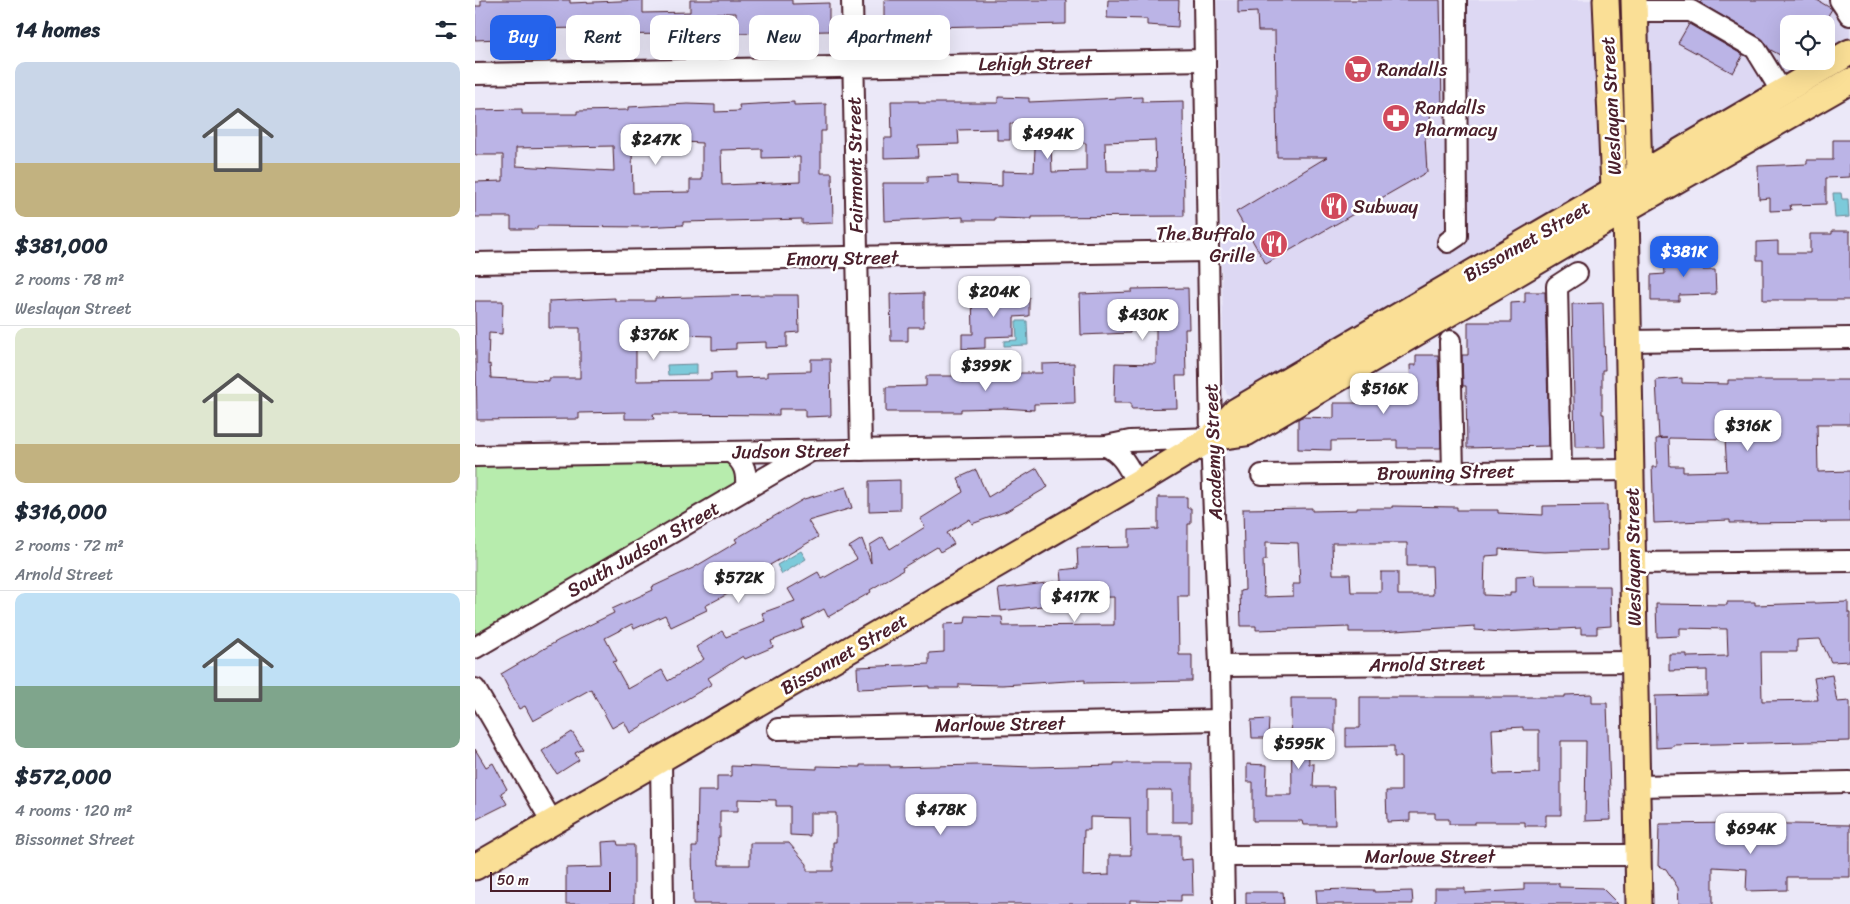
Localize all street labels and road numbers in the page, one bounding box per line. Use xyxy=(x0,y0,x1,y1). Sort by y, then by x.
street label: Weslayan Street xyxy=(1591,36,1631,176)
street label: Lehigh Street xyxy=(978,45,1093,80)
street label: Fairmont Street xyxy=(837,97,873,233)
street label: Bissonnet Street xyxy=(1457,191,1597,291)
street label: Emory Street xyxy=(785,240,900,275)
street label: Academy Street xyxy=(1194,383,1232,522)
street label: Judson Street xyxy=(731,433,851,469)
street label: Browning Street xyxy=(1377,454,1515,490)
street label: Weslayan Street xyxy=(1615,488,1651,626)
street label: South Judson Street xyxy=(560,492,726,606)
street label: Bissonnet Street xyxy=(774,604,914,704)
street label: Arnold Street xyxy=(1368,646,1485,682)
street label: Marlowe Street xyxy=(935,706,1067,742)
street label: Marlowe Street xyxy=(1365,840,1497,873)

